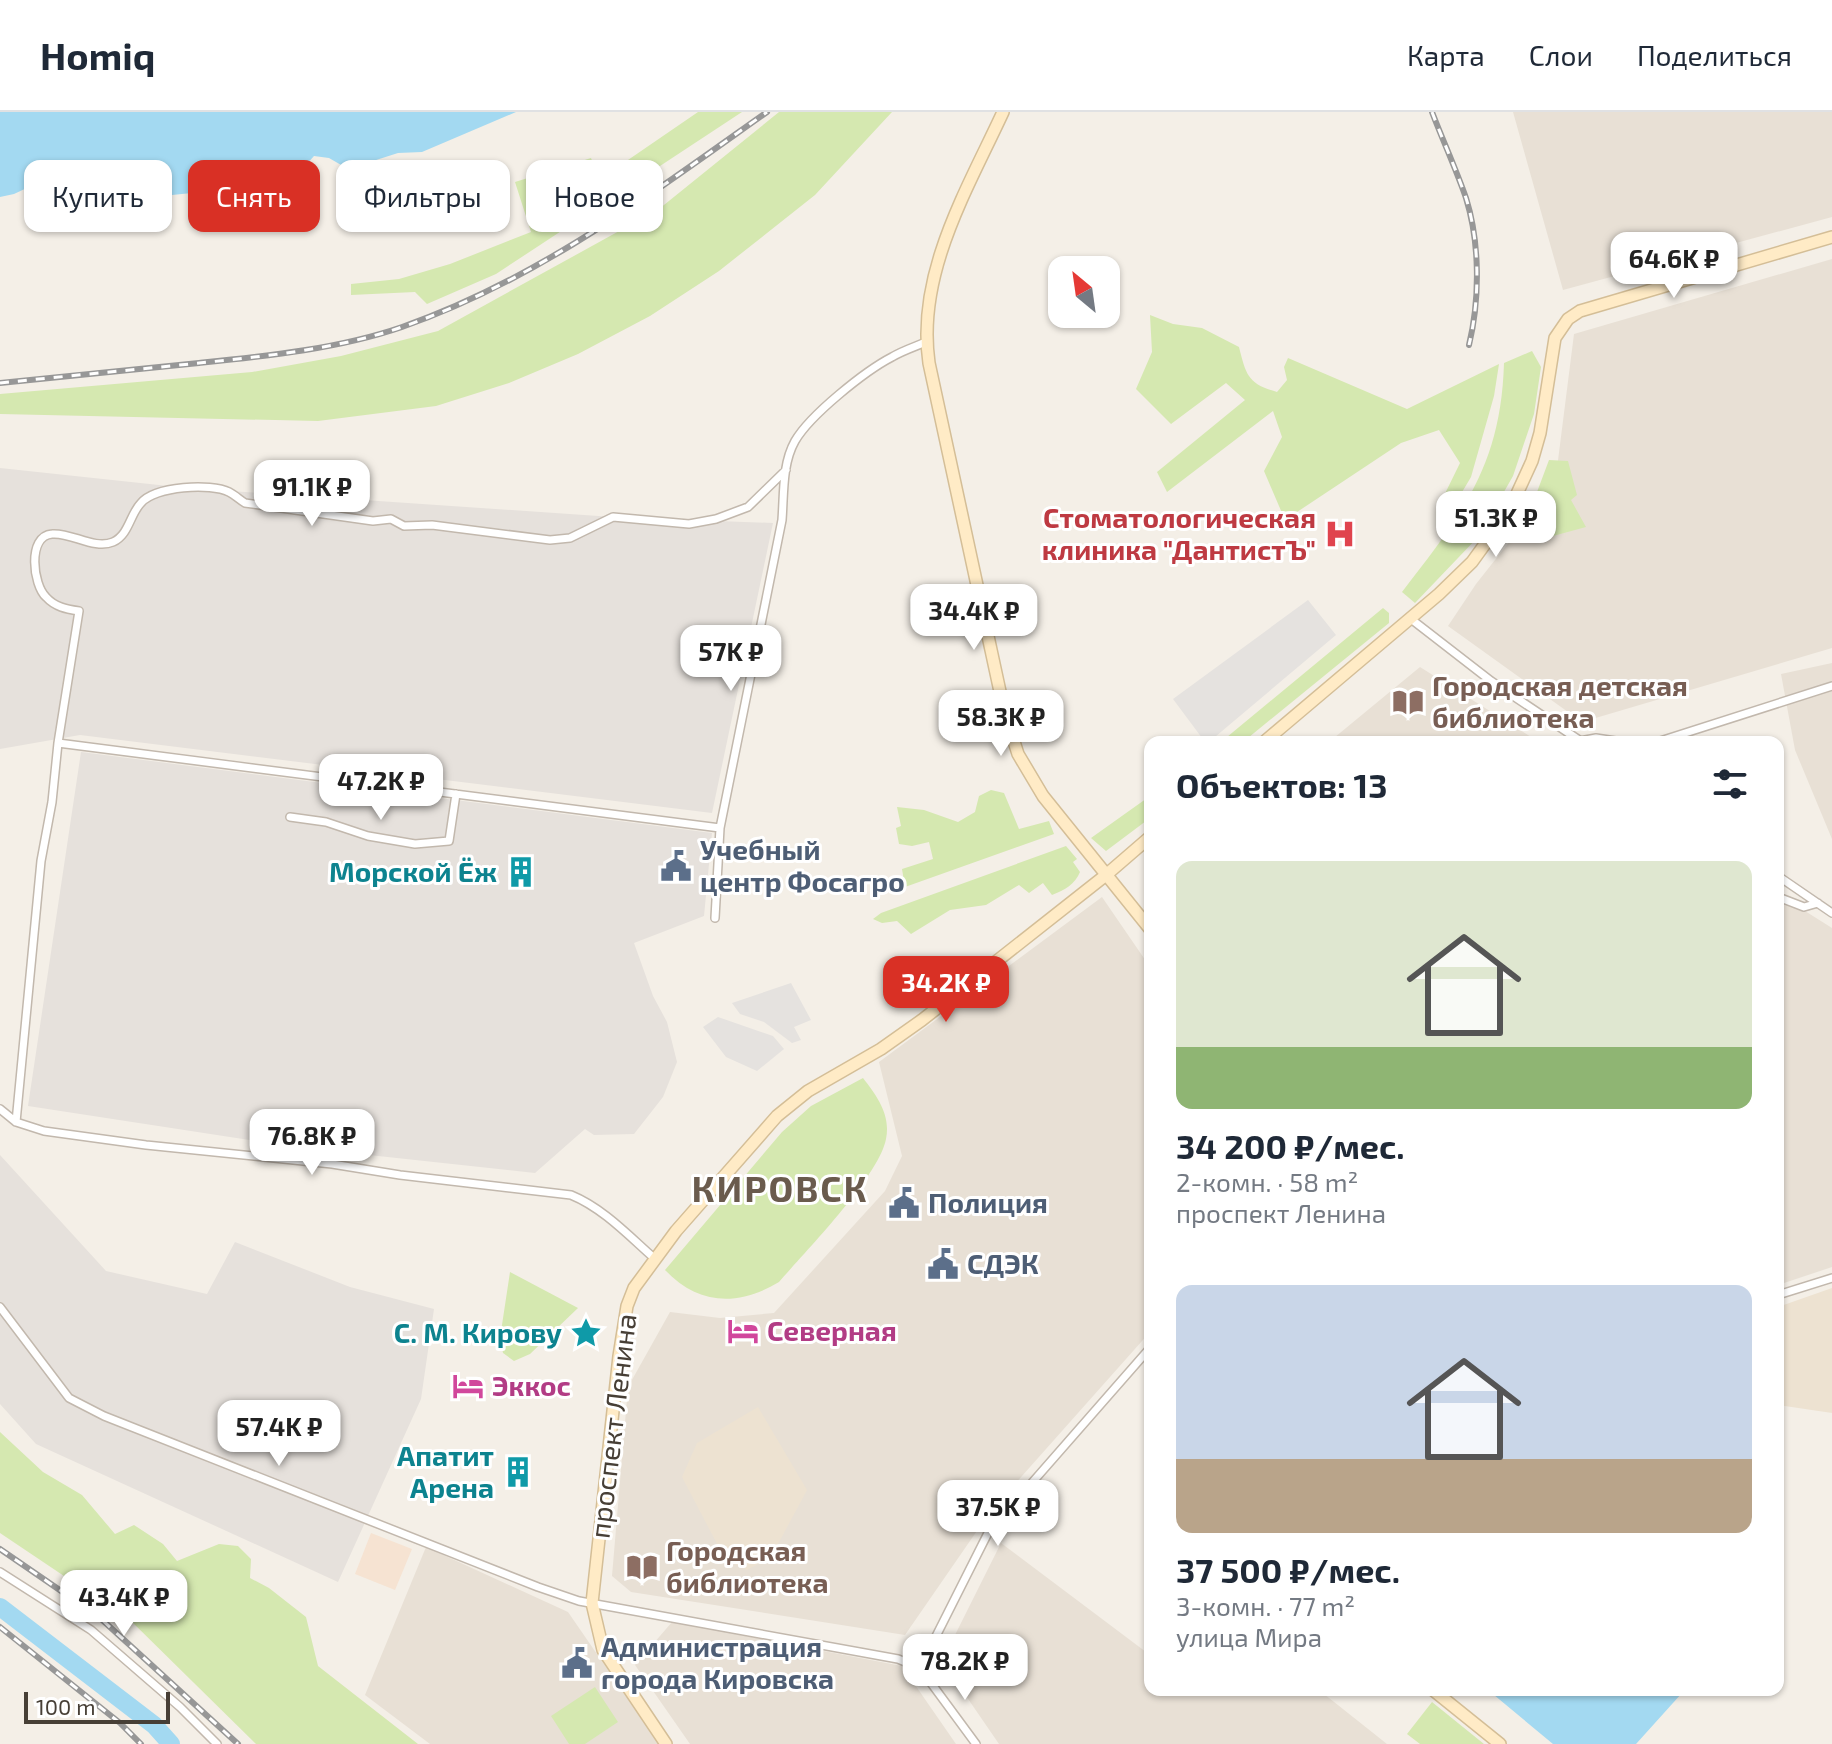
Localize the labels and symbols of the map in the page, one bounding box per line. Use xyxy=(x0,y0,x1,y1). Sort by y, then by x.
pin: 64.6K ₽ xyxy=(1600,232,1748,300)
north arrow xyxy=(1048,256,1120,328)
pin: 91.1K ₽ xyxy=(238,460,386,528)
pin: 51.3K ₽ xyxy=(1422,491,1570,559)
place label: Стоматологическая клиника "ДантистЪ" xyxy=(1042,500,1316,566)
hospital icon: Стоматологическая клиника "ДантистЪ" xyxy=(1323,517,1357,551)
pin: 34.4K ₽ xyxy=(900,584,1048,652)
pin: 57K ₽ xyxy=(675,625,787,693)
place label: Городская детская библиотека xyxy=(1432,668,1688,734)
library icon: Городская детская библиотека xyxy=(1391,685,1425,719)
pin: 58.3K ₽ xyxy=(927,690,1075,758)
pin: 47.2K ₽ xyxy=(307,754,455,822)
place label: Учебный центр Фосагро xyxy=(700,832,905,898)
public building icon: Учебный центр Фосагро xyxy=(659,849,693,883)
place label: Морской Ёж xyxy=(329,854,497,888)
building icon: Морской Ёж xyxy=(504,855,538,889)
pin: 34.2K ₽ xyxy=(872,956,1020,1024)
pin: 76.8K ₽ xyxy=(238,1109,386,1177)
district label: КИРОВСК xyxy=(691,1166,869,1209)
place label: Полиция xyxy=(928,1185,1048,1219)
public building icon: Полиция xyxy=(887,1186,921,1220)
place label: СДЭК xyxy=(967,1246,1039,1280)
public building icon: СДЭК xyxy=(926,1247,960,1281)
street label: проспект Ленина xyxy=(581,1312,643,1540)
place label: Северная xyxy=(767,1313,897,1347)
hotel icon: Северная xyxy=(726,1314,760,1348)
place label: С. М. Кирову xyxy=(394,1315,562,1349)
place icon: С. М. Кирову xyxy=(569,1316,603,1350)
place label: Эккос xyxy=(492,1368,571,1402)
hotel icon: Эккос xyxy=(451,1369,485,1403)
pin: 57.4K ₽ xyxy=(205,1400,353,1468)
place label: Апатит Арена xyxy=(397,1438,494,1504)
building icon: Апатит Арена xyxy=(501,1455,535,1489)
pin: 37.5K ₽ xyxy=(924,1480,1072,1548)
place label: Городская библиотека xyxy=(666,1533,828,1599)
library icon: Городская библиотека xyxy=(625,1550,659,1584)
pin: 43.4K ₽ xyxy=(50,1570,198,1638)
place label: Администрация города Кировска xyxy=(601,1629,834,1695)
pin: 78.2K ₽ xyxy=(891,1634,1039,1702)
public building icon: Администрация города Кировска xyxy=(560,1646,594,1680)
scale bar xyxy=(24,1688,170,1724)

